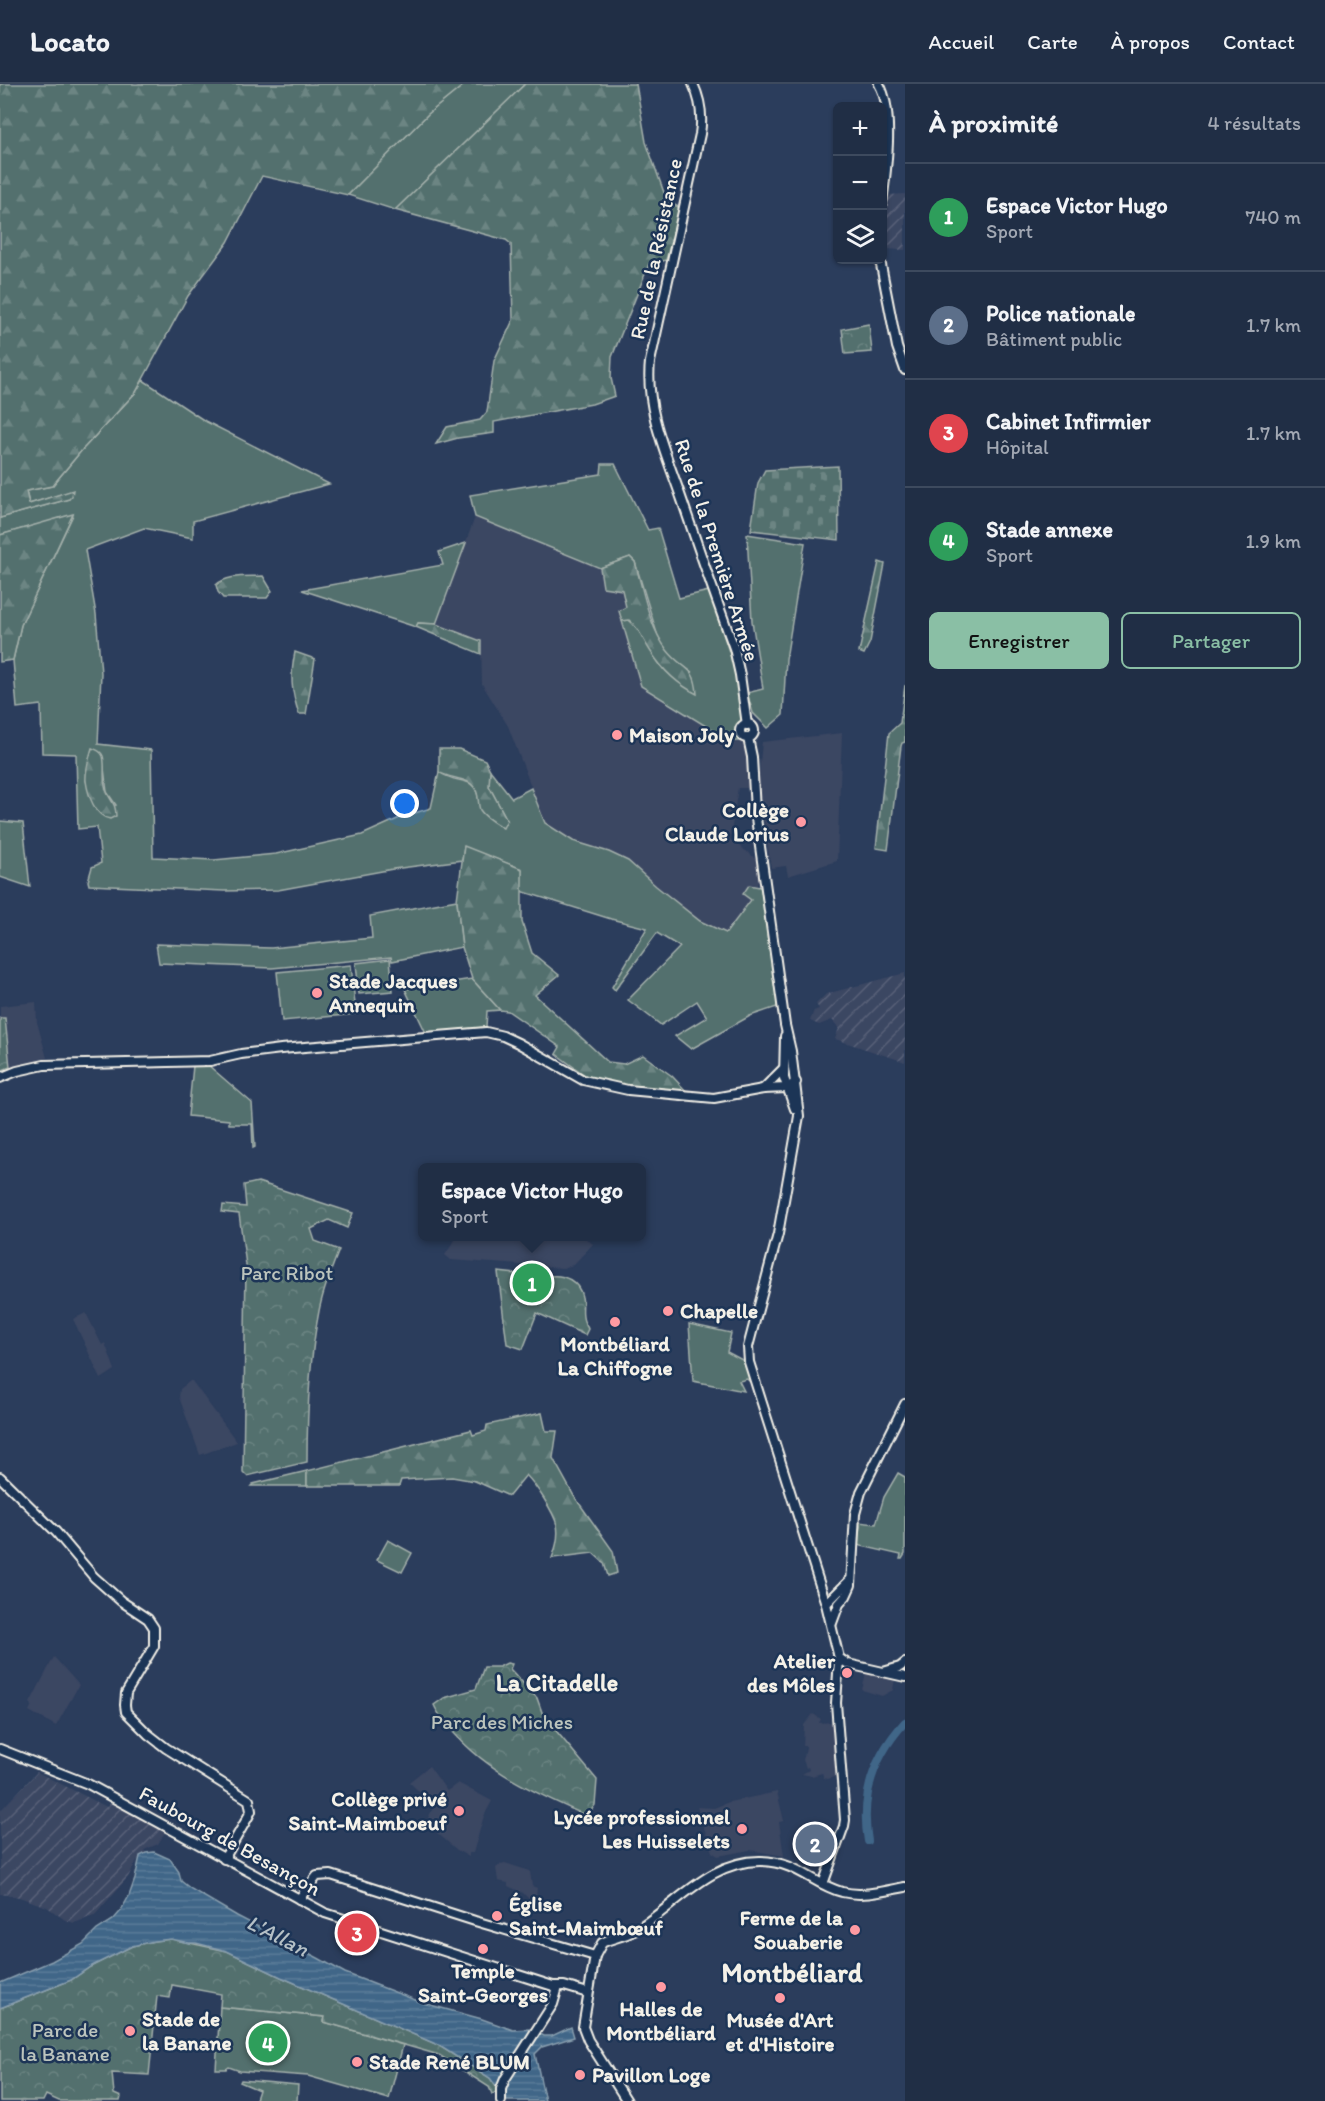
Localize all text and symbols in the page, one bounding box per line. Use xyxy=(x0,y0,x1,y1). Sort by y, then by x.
text: Locato xyxy=(30,24,110,58)
text: Accueil xyxy=(929,29,994,54)
text: Carte xyxy=(1027,29,1078,54)
text: À propos xyxy=(1111,29,1190,54)
text: Contact xyxy=(1223,29,1295,54)
map controls xyxy=(833,102,887,264)
button: + xyxy=(833,102,887,156)
text: À proximité xyxy=(929,107,1058,139)
text: 4 résultats xyxy=(1208,111,1301,135)
street label: Rue de la Résistance xyxy=(624,156,687,342)
button: − xyxy=(833,156,887,210)
text: Espace Victor Hugo xyxy=(986,192,1168,219)
text: 1 xyxy=(944,205,953,229)
text: 740 m xyxy=(1245,205,1301,229)
button: layers xyxy=(833,210,887,264)
text: Sport xyxy=(986,219,1033,243)
text: Police nationale xyxy=(986,300,1135,327)
text: 2 xyxy=(943,313,954,337)
text: 1.7 km xyxy=(1246,313,1301,337)
text: Bâtiment public xyxy=(986,327,1122,351)
text: Cabinet Infirmier xyxy=(986,408,1150,435)
text: 3 xyxy=(943,421,954,445)
text: 1.7 km xyxy=(1246,421,1301,445)
street label: Rue de la Première Armée xyxy=(670,435,765,664)
text: Hôpital xyxy=(986,435,1049,459)
text: Stade annexe xyxy=(986,516,1113,543)
text: 4 xyxy=(942,529,955,553)
text: 1.9 km xyxy=(1245,529,1301,553)
text: Sport xyxy=(986,543,1033,567)
button: Enregistrer xyxy=(929,612,1109,669)
button: Partager xyxy=(1121,612,1301,669)
place label: Maison Joly xyxy=(629,722,734,748)
marker: Maison Joly xyxy=(610,728,624,742)
your location xyxy=(390,789,419,818)
place label: Collège Claude Lorius xyxy=(665,797,789,846)
marker: Collège Claude Lorius xyxy=(794,815,808,829)
place label: Stade Jacques Annequin xyxy=(328,968,458,1018)
marker: Stade Jacques Annequin xyxy=(310,986,324,1000)
popup xyxy=(418,1163,646,1241)
text: Espace Victor Hugo xyxy=(441,1177,623,1204)
text: Sport xyxy=(441,1204,488,1228)
park label: Parc Ribot xyxy=(241,1260,334,1285)
pin: 1 xyxy=(512,1260,552,1306)
place label: Chapelle xyxy=(680,1298,758,1324)
marker: Chapelle xyxy=(661,1304,675,1318)
marker: Montbéliard La Chiffogne xyxy=(608,1315,622,1329)
place label: Montbéliard La Chiffogne xyxy=(558,1331,673,1381)
place label: Atelier des Môles xyxy=(747,1648,836,1697)
marker: Atelier des Môles xyxy=(840,1666,854,1680)
district label: La Citadelle xyxy=(496,1668,618,1697)
park label: Parc des Miches xyxy=(431,1709,573,1734)
street label: Faubourg de Besançon xyxy=(135,1780,325,1901)
place label: Collège privé Saint-Maimboeuf xyxy=(289,1786,447,1835)
marker: Collège privé Saint-Maimboeuf xyxy=(452,1804,466,1818)
place label: Lycée professionnel Les Huisselets xyxy=(553,1804,731,1853)
marker: Lycée professionnel Les Huisselets xyxy=(735,1822,749,1836)
pin: 2 xyxy=(796,1822,834,1866)
place label: Église Saint-Maimbœuf xyxy=(509,1891,663,1940)
place label: Ferme de la Souaberie xyxy=(740,1905,844,1954)
water label: L'Allan xyxy=(242,1909,314,1963)
marker: Église Saint-Maimbœuf xyxy=(490,1909,504,1923)
pin: 3 xyxy=(338,1910,376,1956)
marker: Ferme de la Souaberie xyxy=(848,1923,862,1937)
marker: Temple Saint-Georges xyxy=(476,1942,490,1956)
district label: Montbéliard xyxy=(722,1956,863,1989)
place label: Temple Saint-Georges xyxy=(418,1958,548,2008)
marker: Halles de Montbéliard xyxy=(654,1980,668,1994)
marker: Musée d'Art et d'Histoire xyxy=(773,1991,787,2005)
place label: Halles de Montbéliard xyxy=(606,1996,716,2045)
place label: Stade de la Banane xyxy=(142,2006,232,2055)
place label: Musée d'Art et d'Histoire xyxy=(726,2007,835,2056)
park label: Parc de la Banane xyxy=(20,2017,110,2066)
pin: 4 xyxy=(248,2020,288,2066)
marker: Stade de la Banane xyxy=(123,2024,137,2038)
place label: Stade René BLUM xyxy=(369,2049,530,2074)
marker: Stade René BLUM xyxy=(350,2055,364,2069)
place label: Pavillon Loge xyxy=(592,2062,710,2088)
marker: Pavillon Loge xyxy=(573,2068,587,2082)

